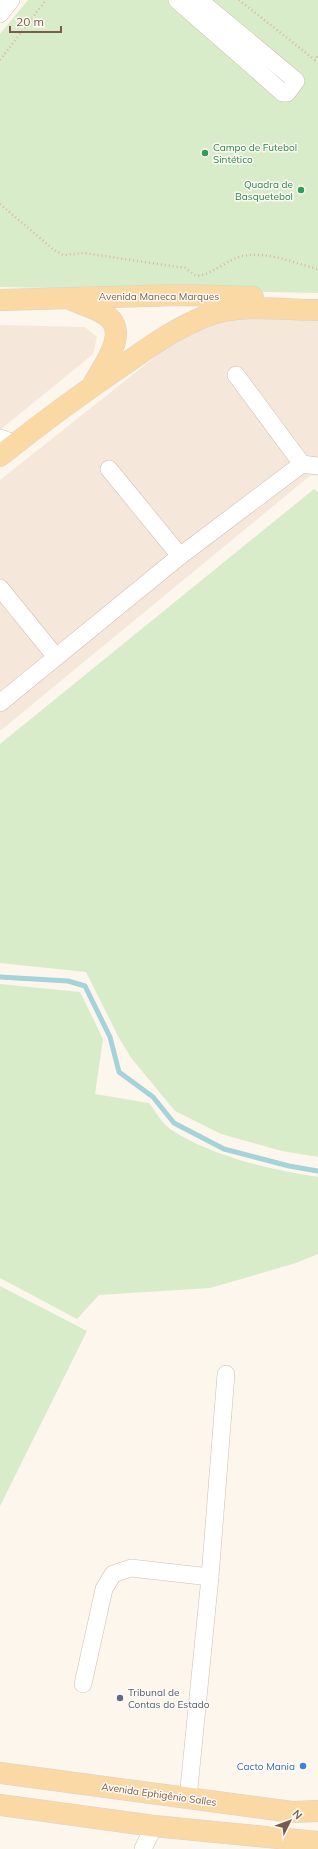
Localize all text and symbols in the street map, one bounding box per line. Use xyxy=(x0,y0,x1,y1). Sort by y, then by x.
scale bar xyxy=(10,8,61,34)
text: 20 m xyxy=(16,14,44,29)
place label: Campo de Futebol Sintético xyxy=(213,141,297,166)
marker: Campo de Futebol Sintético xyxy=(200,148,210,158)
place label: Quadra de Basquetebol xyxy=(235,178,293,203)
marker: Quadra de Basquetebol xyxy=(296,185,306,195)
street label: Avenida Maneca Marques xyxy=(99,290,219,303)
place label: Tribunal de Contas do Estado xyxy=(128,1686,210,1711)
marker: Tribunal de Contas do Estado xyxy=(115,1693,125,1703)
place label: Cacto Mania xyxy=(237,1760,295,1773)
marker: Cacto Mania xyxy=(298,1761,308,1771)
street label: Avenida Ephigênio Salles xyxy=(101,1780,217,1809)
north arrow xyxy=(270,1801,310,1841)
text: N xyxy=(289,1807,305,1822)

